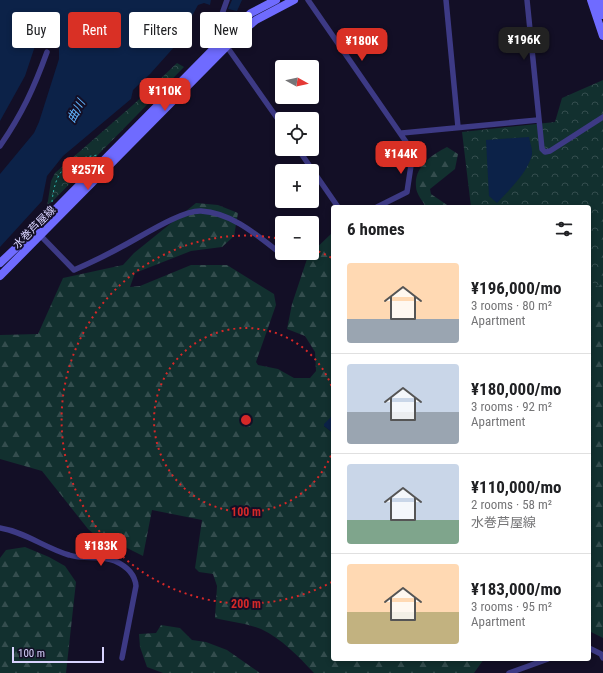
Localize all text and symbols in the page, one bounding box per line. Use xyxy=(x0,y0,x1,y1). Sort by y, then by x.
chip: Buy xyxy=(12,12,60,48)
chip: Rent xyxy=(68,12,121,48)
chip: Filters xyxy=(129,12,192,48)
chip: New xyxy=(200,12,252,48)
pin: ¥196K xyxy=(496,27,552,61)
pin: ¥180K xyxy=(334,28,390,62)
text: ¥196K xyxy=(507,32,541,47)
text: ¥180K xyxy=(345,33,379,48)
north arrow xyxy=(275,60,319,104)
map controls xyxy=(275,60,319,260)
pin: ¥110K xyxy=(137,78,193,112)
text: ¥110K xyxy=(148,83,182,98)
water label: 曲川 xyxy=(64,95,89,125)
button: locate xyxy=(275,112,319,156)
pin: ¥144K xyxy=(373,141,429,175)
text: ¥144K xyxy=(384,146,418,161)
pin: ¥257K xyxy=(60,157,116,191)
text: ¥257K xyxy=(71,162,105,177)
button: + xyxy=(275,164,319,208)
street label: 水巻芦屋線 xyxy=(10,203,58,251)
button: − xyxy=(275,216,319,260)
icon: filters xyxy=(553,218,575,240)
text: 6 homes xyxy=(347,219,405,239)
text: ¥196,000/mo xyxy=(471,278,562,298)
icon: home xyxy=(379,279,427,327)
text: 3 rooms · 80 m² xyxy=(471,298,552,313)
text: Apartment xyxy=(471,313,525,328)
text: ¥180,000/mo xyxy=(471,379,562,399)
icon: home xyxy=(379,380,427,428)
text: 3 rooms · 92 m² xyxy=(471,399,552,414)
centre of rings xyxy=(239,413,253,427)
text: Apartment xyxy=(471,414,525,429)
text: ¥110,000/mo xyxy=(471,477,562,497)
icon: home xyxy=(379,480,427,528)
text: 2 rooms · 58 m² xyxy=(471,497,552,512)
text: 100 m xyxy=(231,505,261,519)
text: 水巻芦屋線 xyxy=(471,515,536,530)
pin: ¥183K xyxy=(73,533,129,567)
text: ¥183K xyxy=(84,538,118,553)
text: ¥183,000/mo xyxy=(471,579,562,599)
icon: home xyxy=(379,580,427,628)
text: 200 m xyxy=(231,597,261,611)
text: 3 rooms · 95 m² xyxy=(471,599,552,614)
text: Apartment xyxy=(471,614,525,629)
scale bar xyxy=(12,645,104,664)
text: 100 m xyxy=(18,647,45,660)

